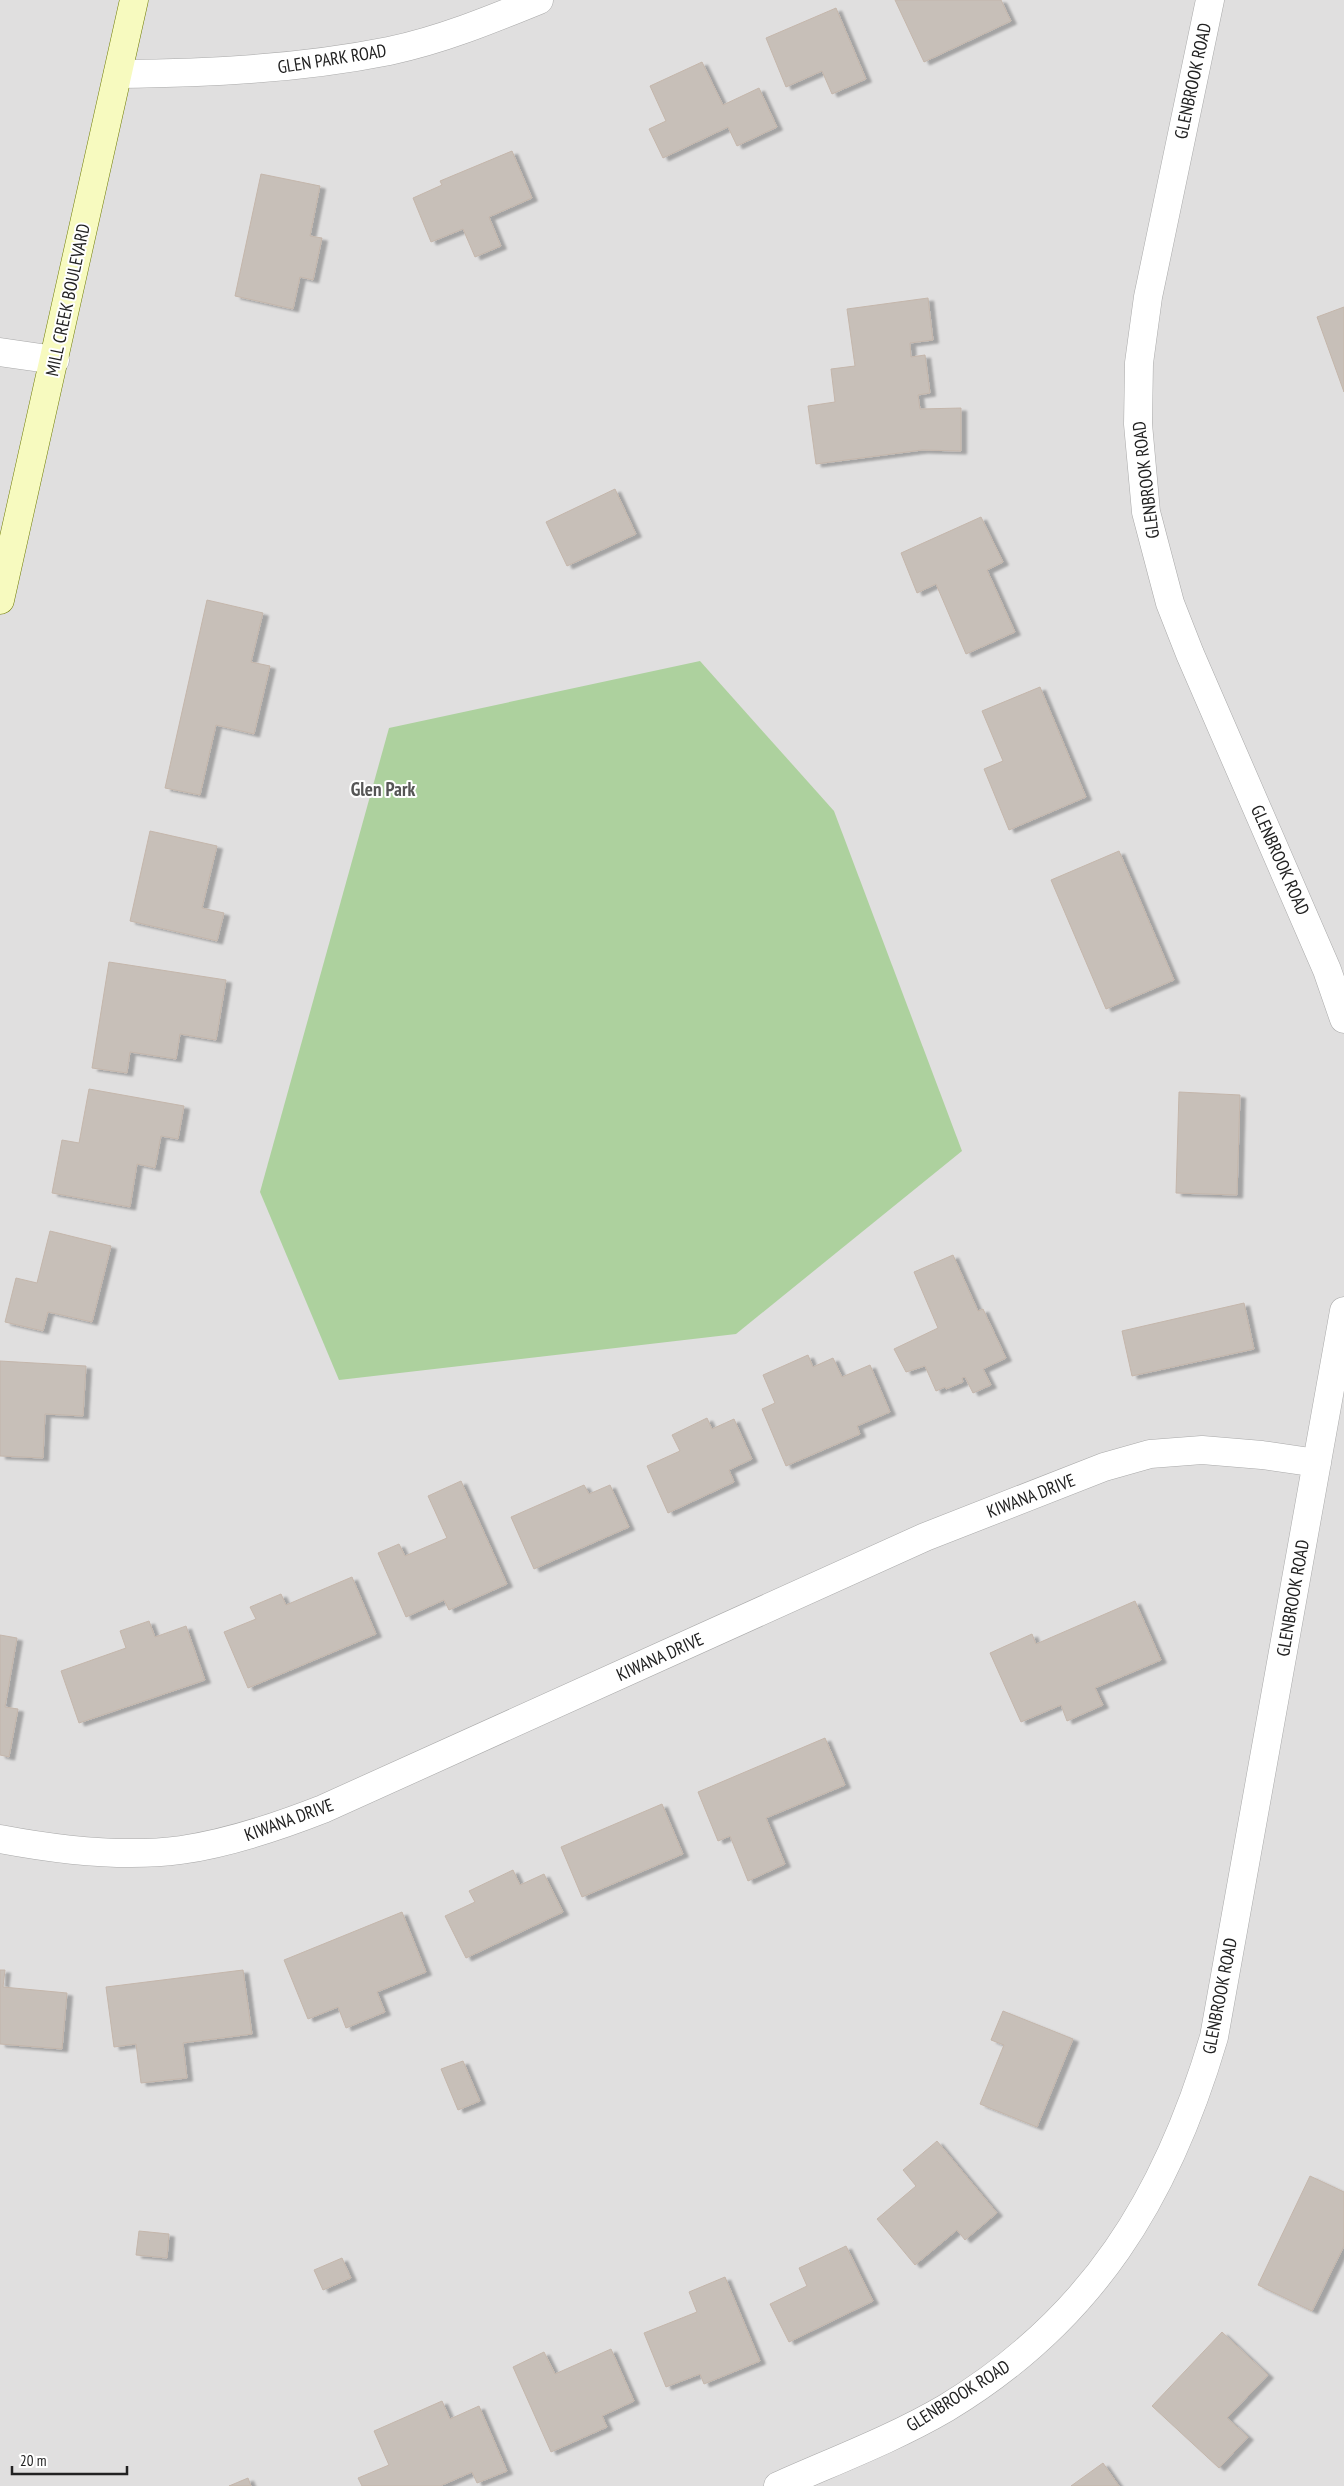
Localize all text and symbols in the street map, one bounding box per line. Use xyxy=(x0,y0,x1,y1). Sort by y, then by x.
street label: GLENBROOK ROAD xyxy=(1169,21,1216,141)
street label: GLEN PARK ROAD xyxy=(276,39,388,78)
street label: MILL CREEK BOULEVARD xyxy=(40,221,95,378)
street label: GLENBROOK ROAD xyxy=(1127,420,1164,540)
district label: Glen Park xyxy=(351,777,415,801)
street label: GLENBROOK ROAD xyxy=(1246,801,1315,918)
street label: KIWANA DRIVE xyxy=(983,1468,1078,1523)
street label: GLENBROOK ROAD xyxy=(1271,1538,1314,1658)
street label: KIWANA DRIVE xyxy=(613,1627,707,1686)
street label: KIWANA DRIVE xyxy=(241,1793,336,1846)
street label: GLENBROOK ROAD xyxy=(1197,1936,1242,2056)
street label: GLENBROOK ROAD xyxy=(902,2355,1014,2437)
scale bar xyxy=(12,2444,128,2476)
text: 20 m xyxy=(20,2451,46,2470)

